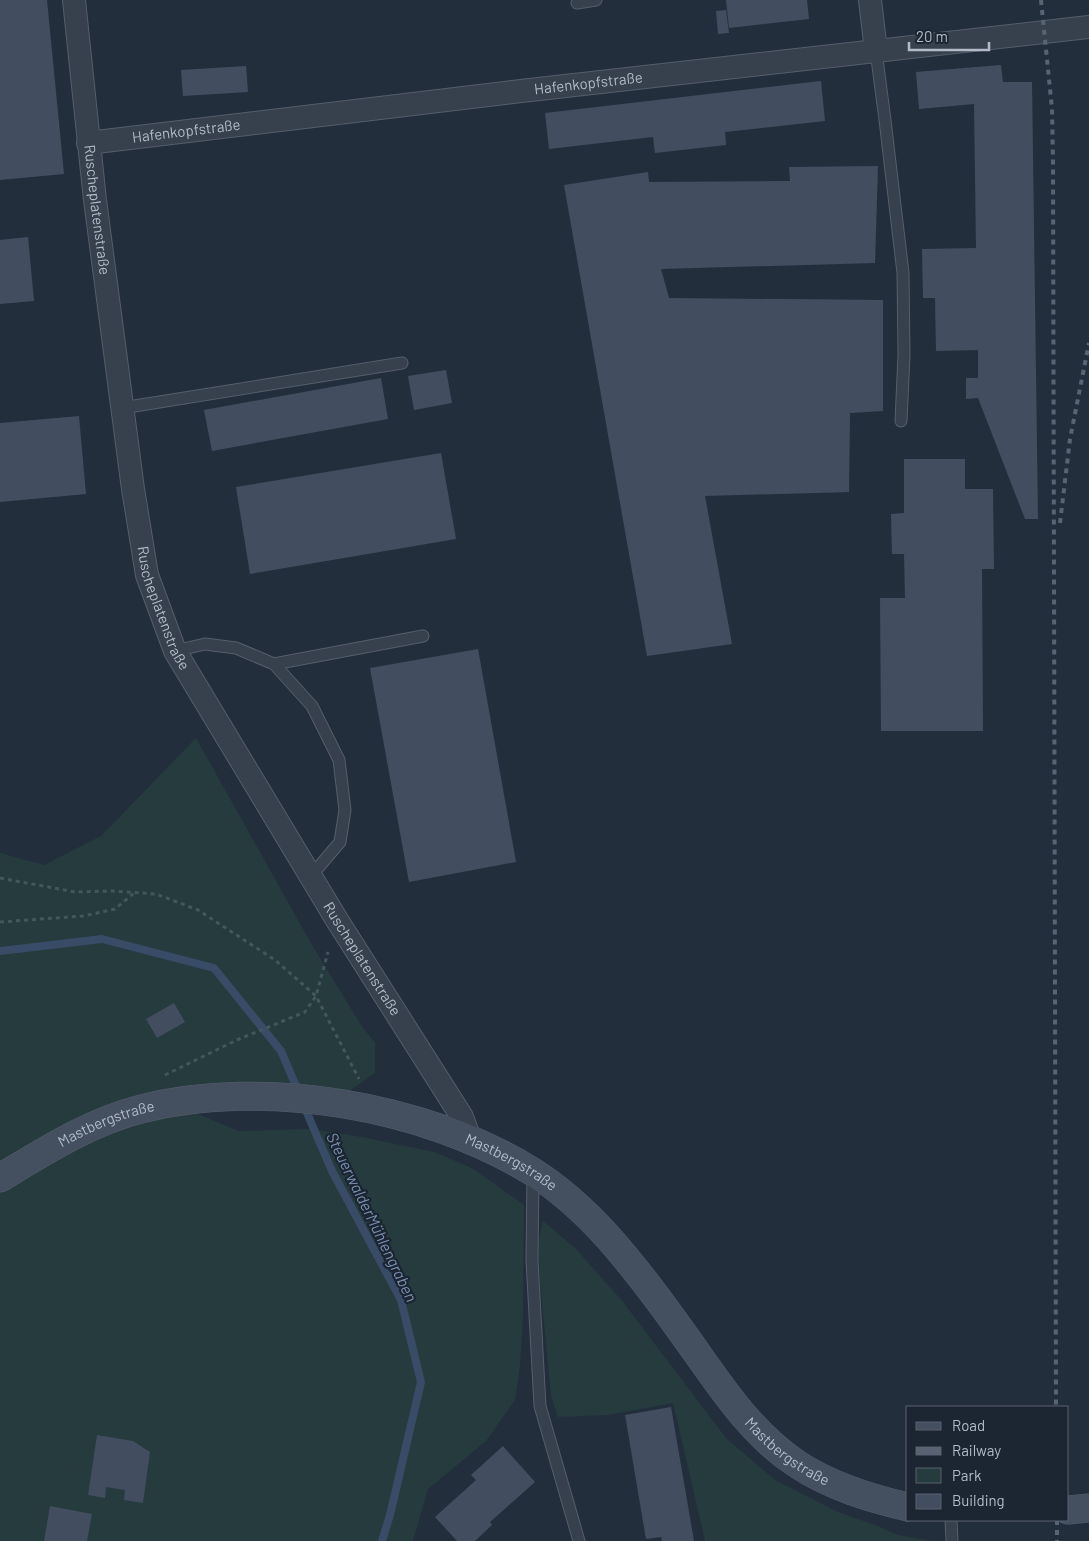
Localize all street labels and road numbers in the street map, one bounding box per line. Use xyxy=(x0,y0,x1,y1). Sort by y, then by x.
street label: Hafenkopfstraße xyxy=(533,67,644,97)
street label: Hafenkopfstraße xyxy=(131,115,241,146)
street label: Ruscheplatenstraße xyxy=(81,144,115,276)
street label: Ruscheplatenstraße xyxy=(134,545,194,673)
street label: Ruscheplatenstraße xyxy=(320,898,405,1019)
street label: Mastbergstraße xyxy=(54,1096,156,1150)
street label: Mastbergstraße xyxy=(463,1129,561,1194)
street label: Mastbergstraße xyxy=(742,1413,833,1489)

